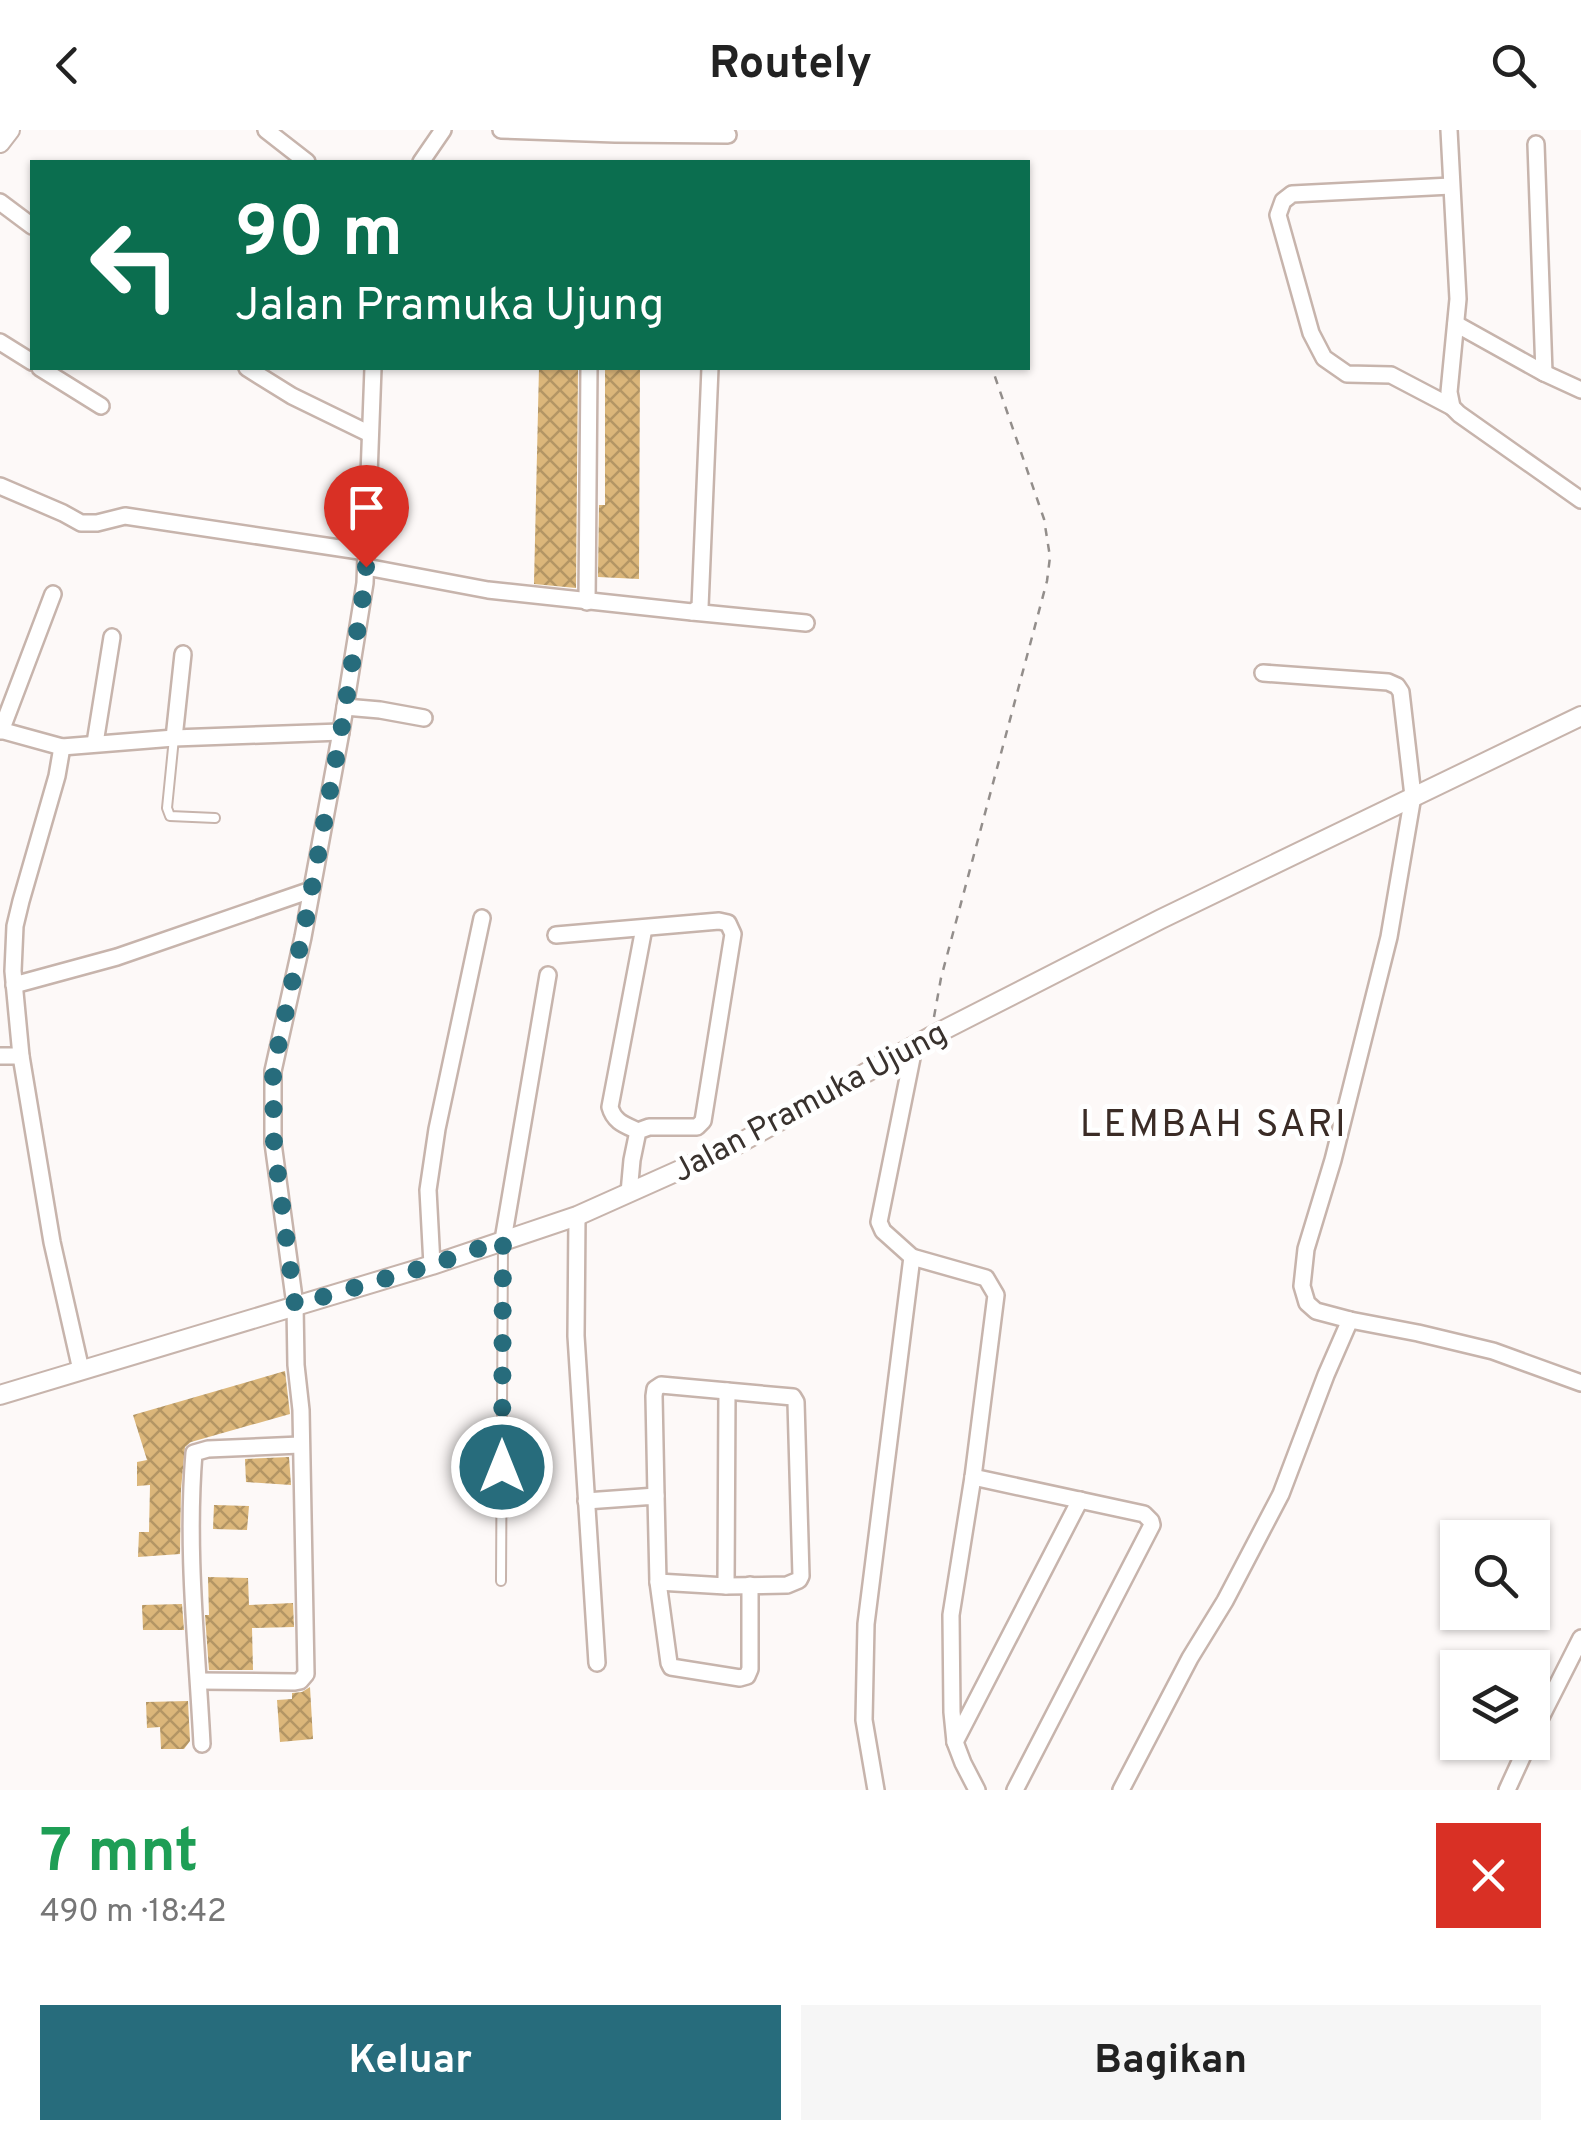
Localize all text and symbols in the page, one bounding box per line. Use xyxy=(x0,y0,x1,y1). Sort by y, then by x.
text: Routely xyxy=(709,37,872,94)
icon: back xyxy=(40,38,95,93)
icon: search xyxy=(1486,38,1541,93)
text: 90 m xyxy=(235,192,403,281)
icon: left xyxy=(70,200,200,330)
text: Jalan Pramuka Ujung xyxy=(235,279,664,336)
pin xyxy=(324,465,409,568)
icon: arrive xyxy=(339,480,394,535)
street label: Jalan Pramuka Ujung xyxy=(666,1014,955,1193)
district label: LEMBAH SARI xyxy=(1080,1102,1348,1151)
position arrow xyxy=(450,1415,554,1519)
map controls xyxy=(1440,1520,1550,1760)
button: search xyxy=(1440,1520,1550,1630)
button: layers xyxy=(1440,1650,1550,1760)
text: 7 mnt xyxy=(40,1817,198,1893)
button: close xyxy=(1436,1823,1541,1928)
text: 490 m · 18:42 xyxy=(40,1893,227,1933)
button: Keluar xyxy=(40,2005,781,2120)
button: Bagikan xyxy=(801,2005,1541,2120)

